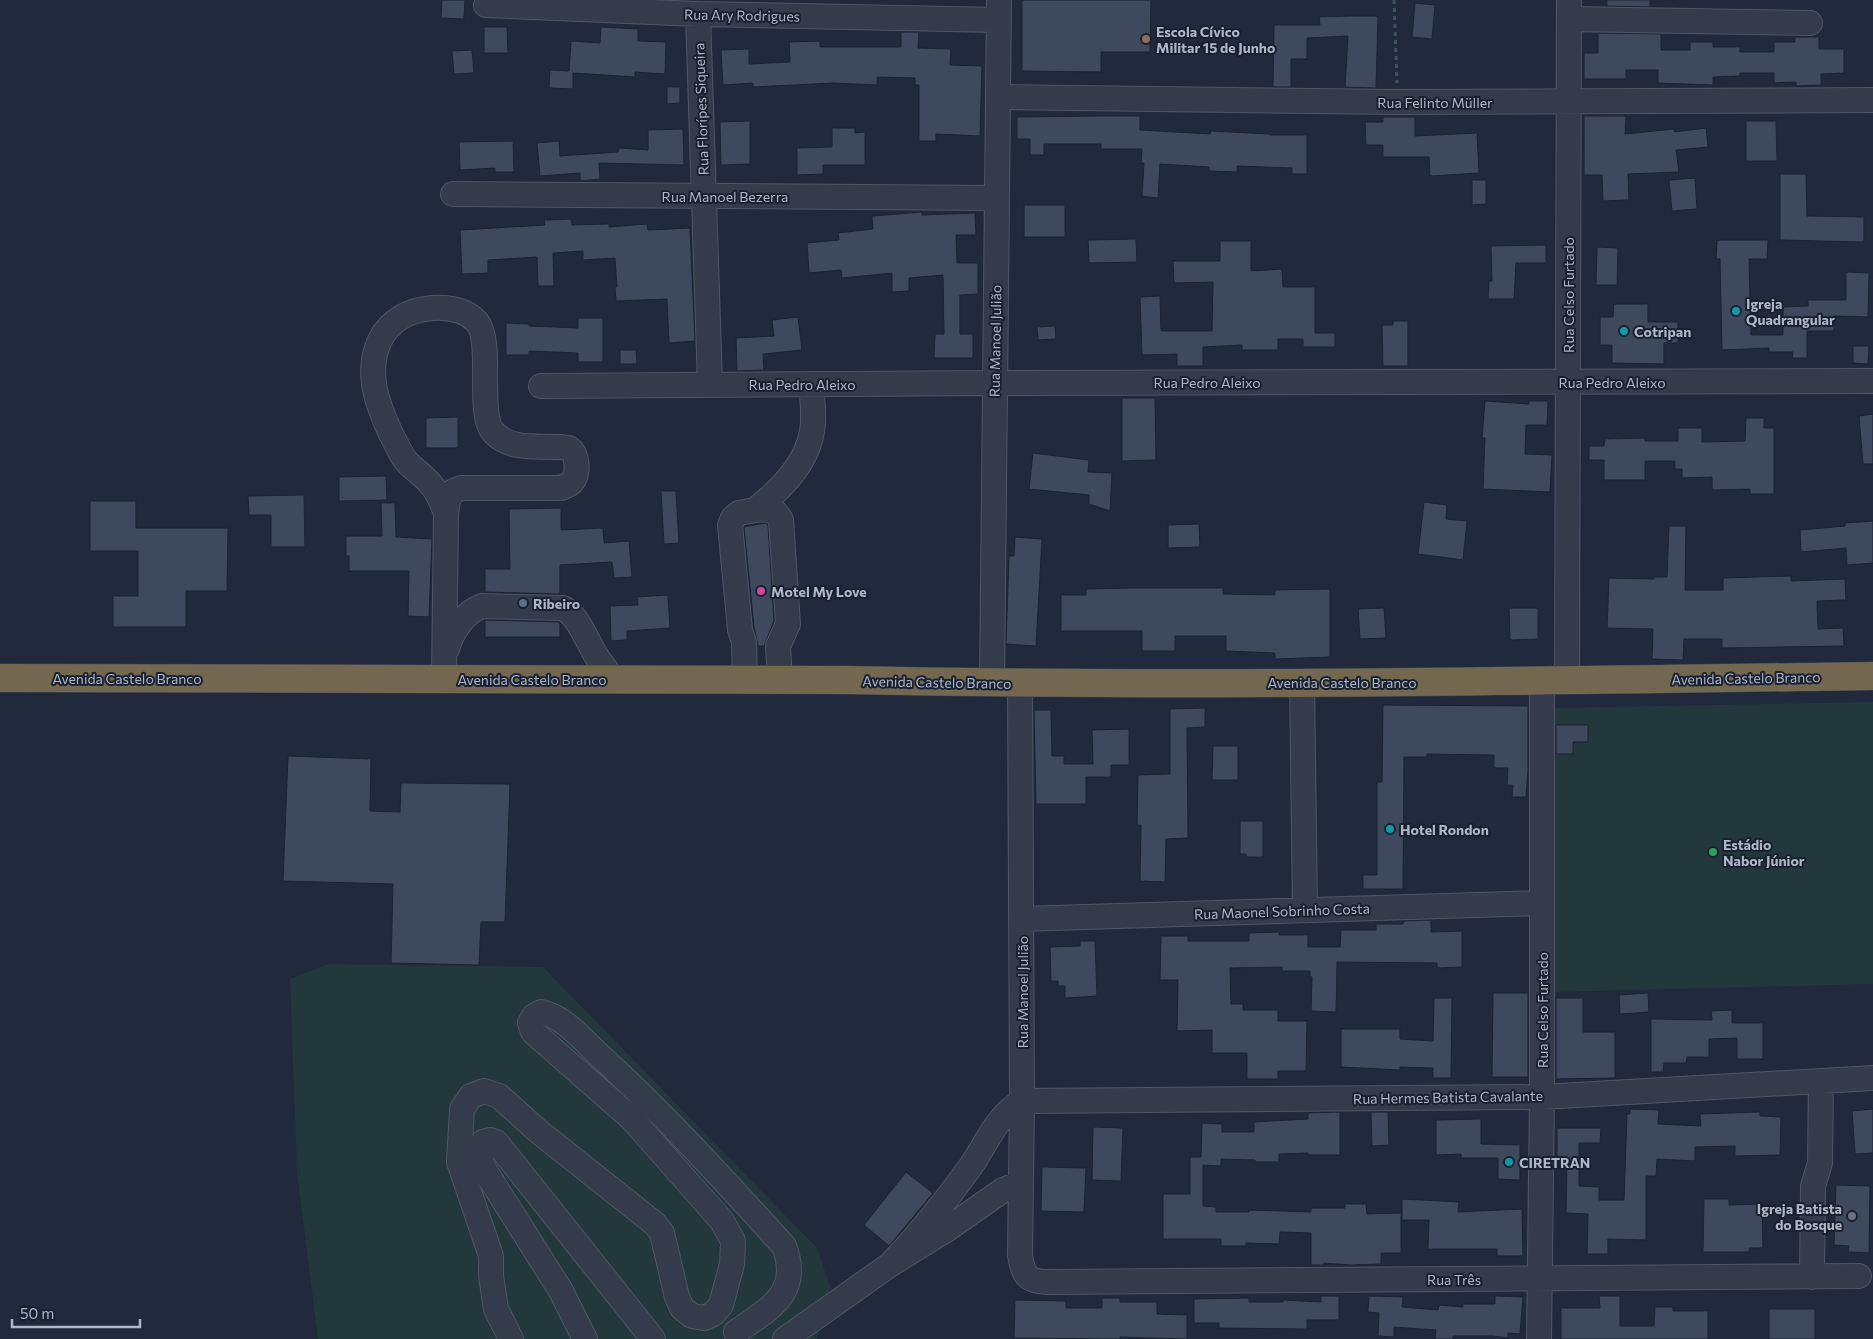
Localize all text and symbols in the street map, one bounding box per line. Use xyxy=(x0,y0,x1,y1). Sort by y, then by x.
street label: Rua Ary Rodrigues xyxy=(684,5,800,25)
place label: Escola Cívico Militar 15 de Junho xyxy=(1156,23,1275,56)
marker: Escola Cívico Militar 15 de Junho xyxy=(1140,33,1152,45)
street label: Rua Florípes Siqueira xyxy=(690,42,712,176)
street label: Rua Felinto Müller xyxy=(1377,94,1493,111)
street label: Rua Manoel Bezerra xyxy=(662,188,788,205)
street label: Rua Celso Furtado xyxy=(1560,237,1577,353)
street label: Rua Manoel Julião xyxy=(986,285,1004,397)
place label: Igreja Quadrangular xyxy=(1746,295,1835,328)
marker: Igreja Quadrangular xyxy=(1730,305,1742,317)
place label: Cotripan xyxy=(1634,323,1691,340)
marker: Cotripan xyxy=(1618,325,1630,337)
street label: Rua Pedro Aleixo xyxy=(1153,374,1261,391)
street label: Rua Pedro Aleixo xyxy=(1558,374,1666,391)
street label: Rua Pedro Aleixo xyxy=(748,376,856,393)
place label: Motel My Love xyxy=(771,583,867,600)
marker: Motel My Love xyxy=(755,585,767,597)
place label: Ribeiro xyxy=(533,595,580,612)
marker: Ribeiro xyxy=(517,597,529,609)
street label: Avenida Castelo Branco xyxy=(1671,668,1821,688)
street label: Avenida Castelo Branco xyxy=(52,670,202,687)
street label: Avenida Castelo Branco xyxy=(457,671,607,688)
street label: Avenida Castelo Branco xyxy=(862,672,1012,692)
street label: Avenida Castelo Branco xyxy=(1267,674,1417,691)
place label: Hotel Rondon xyxy=(1400,821,1489,838)
marker: Hotel Rondon xyxy=(1384,823,1396,835)
place label: Estádio Nabor Júnior xyxy=(1723,836,1805,869)
marker: Estádio Nabor Júnior xyxy=(1707,846,1719,858)
street label: Rua Maonel Sobrinho Costa xyxy=(1194,899,1370,923)
street label: Rua Manoel Julião xyxy=(1014,936,1031,1048)
street label: Rua Celso Furtado xyxy=(1534,952,1551,1068)
street label: Rua Hermes Batista Cavalante xyxy=(1353,1087,1543,1107)
place label: CIRETRAN xyxy=(1519,1154,1590,1171)
marker: CIRETRAN xyxy=(1503,1156,1515,1168)
place label: Igreja Batista do Bosque xyxy=(1757,1200,1842,1233)
marker: Igreja Batista do Bosque xyxy=(1846,1210,1858,1222)
street label: Rua Três xyxy=(1427,1271,1481,1288)
scale bar xyxy=(12,1296,140,1328)
text: 50 m xyxy=(20,1304,54,1322)

